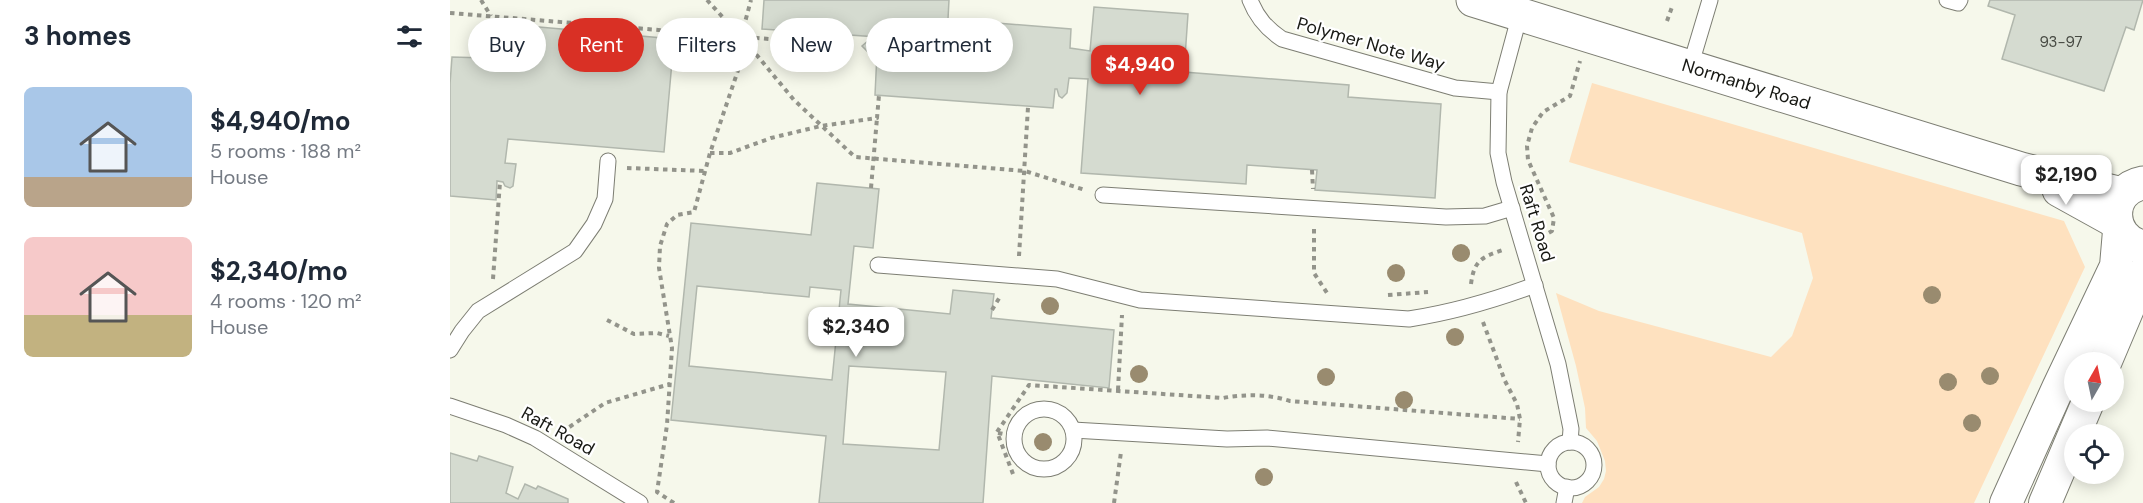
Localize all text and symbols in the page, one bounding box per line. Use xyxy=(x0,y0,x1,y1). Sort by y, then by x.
street label: Polymer Note Way xyxy=(1294,11,1448,77)
chip: Buy xyxy=(468,18,546,72)
chip: Rent xyxy=(558,18,644,72)
chip: Filters xyxy=(656,18,758,72)
chip: New xyxy=(770,18,854,72)
chip: Apartment xyxy=(866,18,1013,72)
text: 3 homes xyxy=(24,19,132,53)
icon: filters xyxy=(393,20,426,53)
house number: 93-97 xyxy=(2039,32,2083,52)
pin: $4,940 xyxy=(1091,45,1189,96)
text: $4,940 xyxy=(1105,51,1175,77)
street label: Normanby Road xyxy=(1679,53,1814,115)
text: $4,940/mo xyxy=(210,104,351,138)
icon: home xyxy=(72,111,144,183)
text: 5 rooms · 188 m² xyxy=(210,138,361,164)
pin: $2,190 xyxy=(2017,155,2115,206)
text: $2,190 xyxy=(2035,161,2097,187)
text: House xyxy=(210,164,268,190)
street label: Raft Road xyxy=(1514,181,1560,265)
text: $2,340/mo xyxy=(210,254,348,288)
icon: home xyxy=(72,261,144,333)
text: 4 rooms · 120 m² xyxy=(210,288,362,314)
pin: $2,340 xyxy=(807,307,905,358)
text: $2,340 xyxy=(822,313,890,339)
text: House xyxy=(210,314,268,340)
north arrow xyxy=(2064,352,2124,412)
map controls xyxy=(2064,352,2124,484)
street label: Raft Road xyxy=(517,401,599,461)
button: locate xyxy=(2064,424,2124,484)

